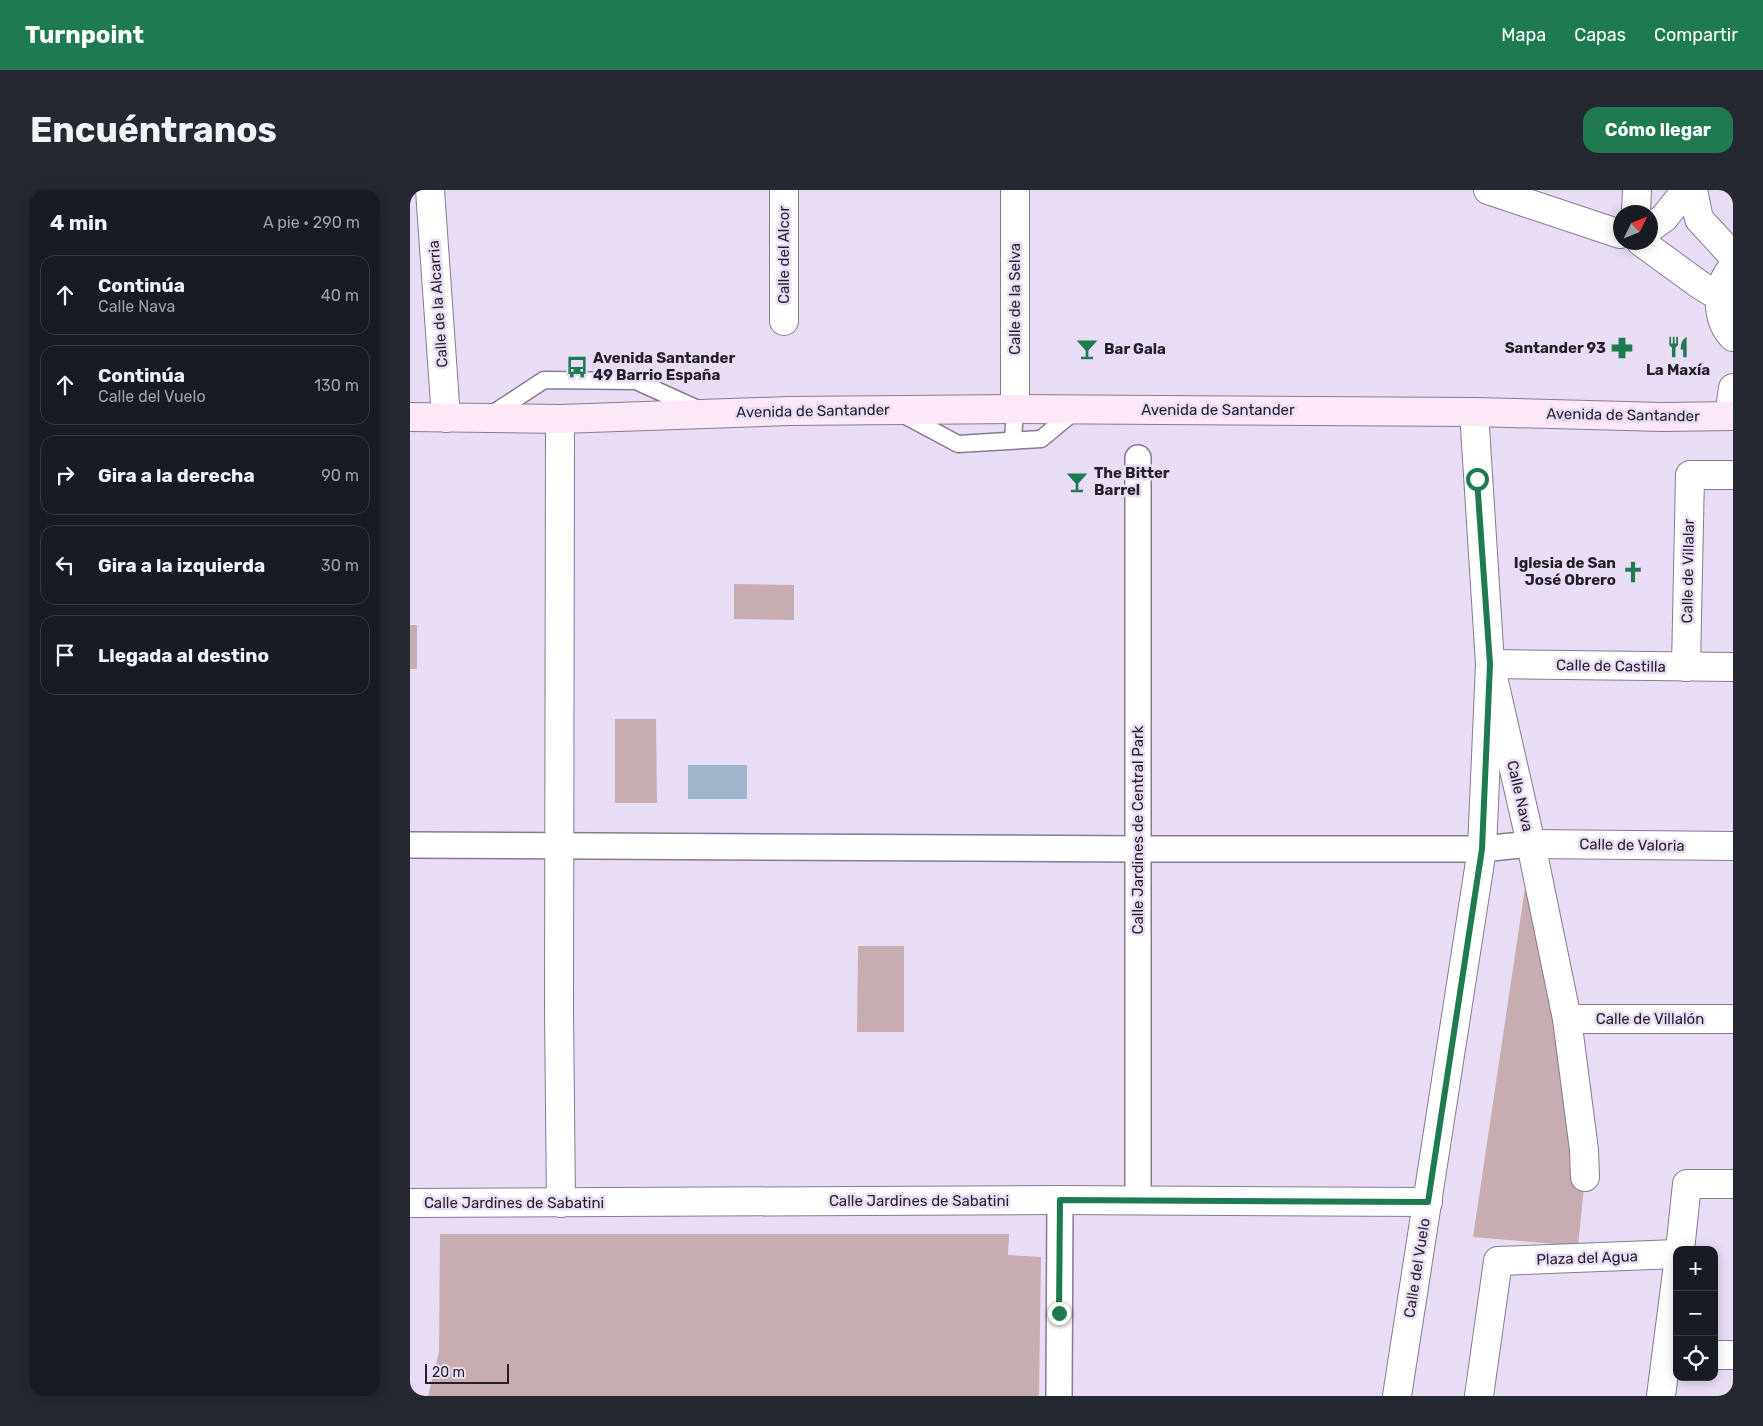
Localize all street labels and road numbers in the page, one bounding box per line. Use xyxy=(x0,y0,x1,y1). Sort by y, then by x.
street label: Calle del Alcor xyxy=(775,206,793,304)
street label: Calle de la Alcarria xyxy=(425,240,451,368)
street label: Calle de la Selva xyxy=(1006,243,1024,355)
street label: Avenida de Santander xyxy=(736,401,890,421)
street label: Avenida de Santander xyxy=(1141,401,1295,419)
street label: Avenida de Santander xyxy=(1546,405,1700,425)
street label: Calle de Villalar xyxy=(1678,518,1698,624)
street label: Calle de Castilla xyxy=(1556,656,1666,676)
street label: Calle Jardines de Central Park xyxy=(1129,725,1147,934)
street label: Calle Nava xyxy=(1503,759,1537,833)
street label: Calle de Valoria xyxy=(1579,835,1685,855)
street label: Calle de Villalón xyxy=(1596,1010,1704,1028)
street label: Calle Jardines de Sabatini xyxy=(829,1192,1009,1210)
street label: Calle Jardines de Sabatini xyxy=(424,1194,604,1212)
street label: Calle del Vuelo xyxy=(1400,1217,1434,1319)
street label: Plaza del Agua xyxy=(1536,1247,1638,1269)

